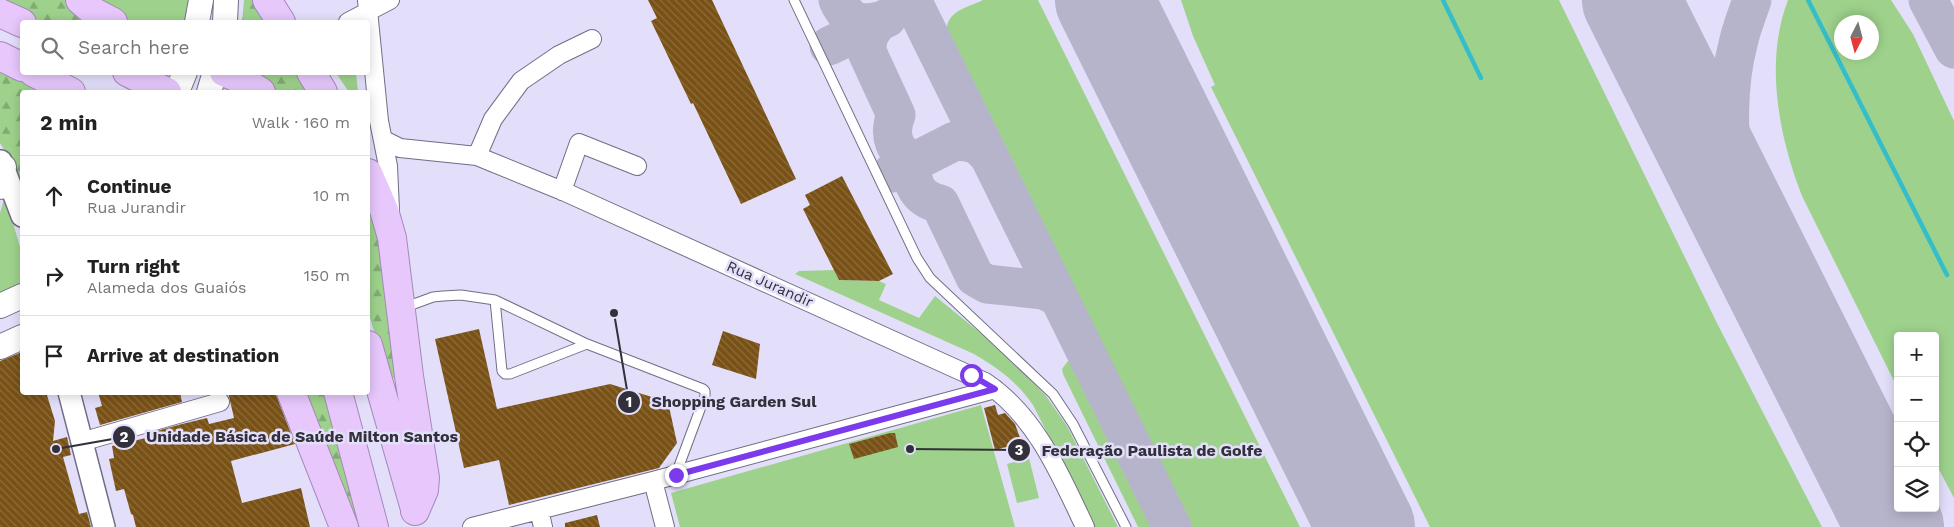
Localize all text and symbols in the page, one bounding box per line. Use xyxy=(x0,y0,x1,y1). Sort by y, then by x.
north arrow xyxy=(1834,15,1879,60)
search box xyxy=(20,20,370,75)
icon: search xyxy=(38,34,66,62)
text: Search here xyxy=(78,36,189,59)
text: 2 min xyxy=(40,110,97,135)
text: Walk · 160 m xyxy=(252,113,350,132)
text: Continue xyxy=(87,175,171,198)
icon: ahead xyxy=(40,182,68,210)
text: 10 m xyxy=(313,186,350,205)
text: Rua Jurandir xyxy=(87,198,186,217)
text: Turn right xyxy=(87,255,180,278)
street label: Rua Jurandir xyxy=(724,257,816,311)
icon: right xyxy=(40,262,68,290)
text: 150 m xyxy=(304,266,350,285)
text: Alameda dos Guaiós xyxy=(87,278,247,297)
map controls xyxy=(1894,332,1939,512)
button: + xyxy=(1894,332,1939,377)
icon: arrive xyxy=(40,342,68,370)
text: Arrive at destination xyxy=(87,344,279,367)
route start xyxy=(960,364,983,387)
button: − xyxy=(1894,377,1939,422)
callout: Shopping Garden Sul xyxy=(616,386,826,417)
text: Shopping Garden Sul xyxy=(652,392,817,411)
text: 1 xyxy=(626,393,632,411)
callout: Unidade Básica de Saúde Milton Santos xyxy=(111,421,469,452)
button: locate xyxy=(1894,422,1939,467)
text: Unidade Básica de Saúde Milton Santos xyxy=(146,427,459,446)
text: 2 xyxy=(120,428,129,446)
callout: Federação Paulista de Golfe xyxy=(1007,435,1273,466)
text: 3 xyxy=(1015,441,1024,459)
text: Federação Paulista de Golfe xyxy=(1041,441,1263,460)
route end xyxy=(665,464,688,487)
button: layers xyxy=(1894,467,1939,512)

